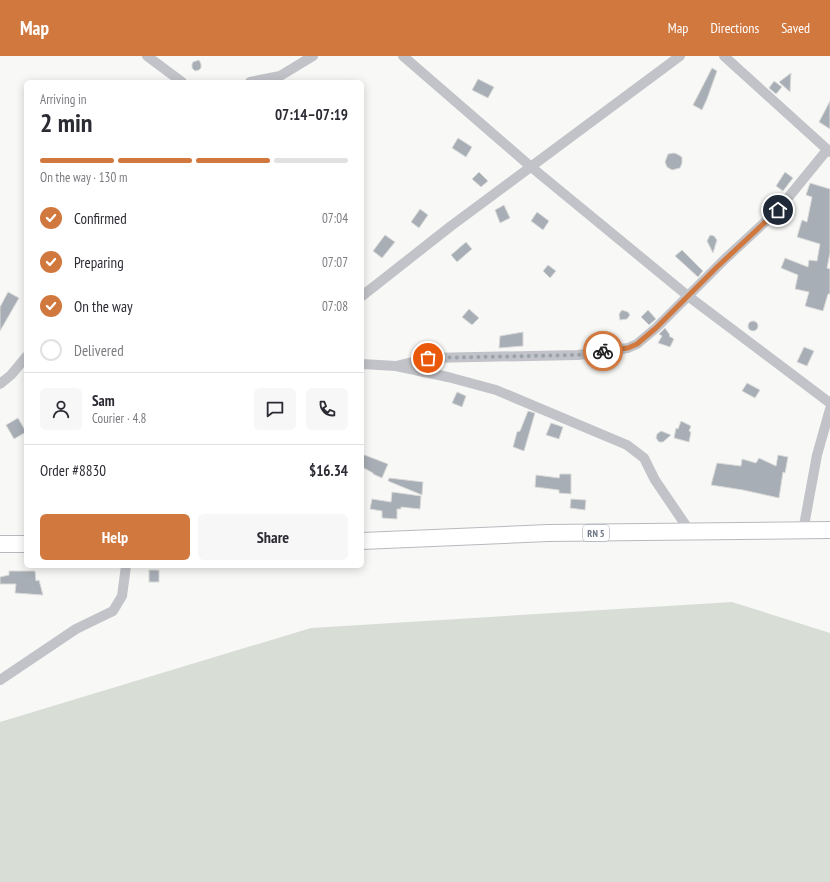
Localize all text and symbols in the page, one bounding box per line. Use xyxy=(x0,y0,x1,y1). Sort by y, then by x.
text: Map xyxy=(20,16,49,40)
text: Map xyxy=(668,19,688,37)
text: Directions xyxy=(710,19,759,37)
text: Saved xyxy=(781,19,810,37)
text: Arriving in xyxy=(40,91,87,108)
text: 07:14–07:19 xyxy=(275,105,348,124)
text: 2 min xyxy=(40,106,93,139)
text: On the way · 130 m xyxy=(40,169,127,186)
pin xyxy=(761,193,795,227)
icon: home xyxy=(767,199,789,221)
icon: check xyxy=(40,207,62,229)
text: Confirmed xyxy=(74,209,127,228)
text: 07:04 xyxy=(322,210,348,227)
icon: check xyxy=(40,251,62,273)
text: Preparing xyxy=(74,253,124,272)
text: 07:07 xyxy=(322,254,348,271)
icon: check xyxy=(40,295,62,317)
text: On the way xyxy=(74,297,133,316)
text: 07:08 xyxy=(322,298,348,315)
courier xyxy=(583,331,623,371)
icon: bike xyxy=(592,340,614,362)
text: Delivered xyxy=(74,341,124,360)
pin xyxy=(411,341,445,375)
icon: bag xyxy=(417,347,439,369)
button: person xyxy=(40,388,82,430)
button: chat xyxy=(254,388,296,430)
button: phone xyxy=(306,388,348,430)
text: Sam xyxy=(92,391,115,410)
text: Courier · 4.8 xyxy=(92,410,146,427)
text: Order #8830 xyxy=(40,461,106,480)
text: $16.34 xyxy=(309,461,348,480)
button: Help xyxy=(40,514,190,560)
button: Share xyxy=(198,514,348,560)
road number: RN 5 xyxy=(583,525,609,541)

